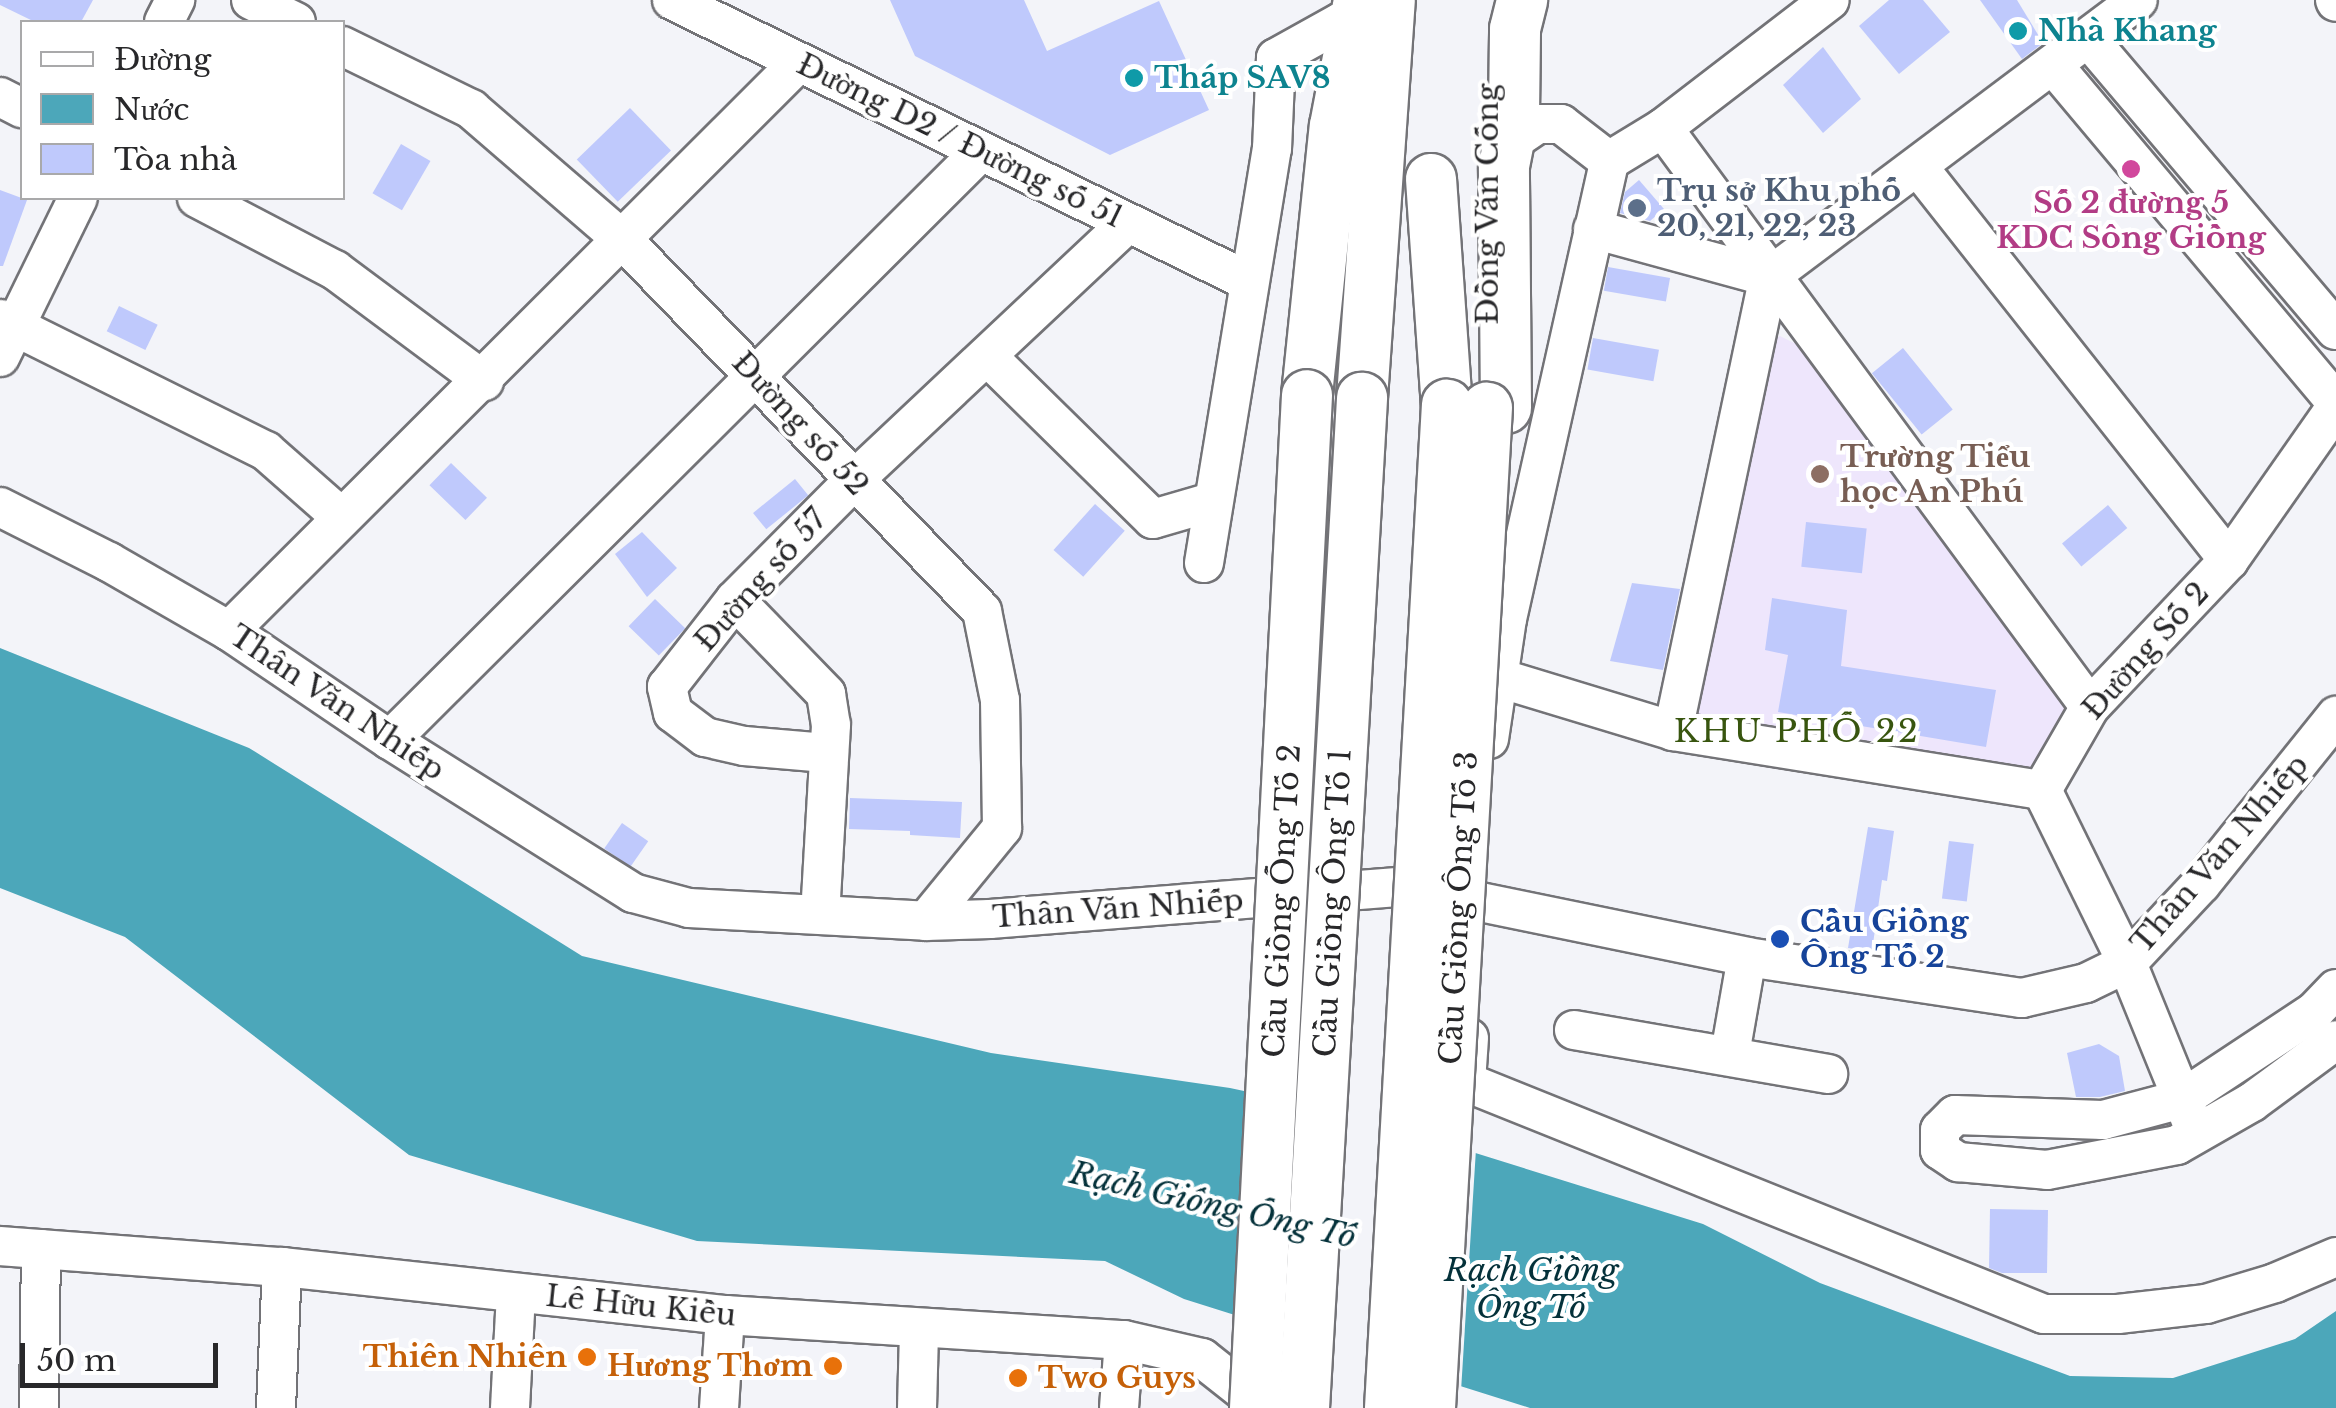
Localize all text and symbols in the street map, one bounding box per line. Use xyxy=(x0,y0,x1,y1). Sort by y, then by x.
place label: Nhà Khang xyxy=(2038,13,2216,49)
legend xyxy=(20,20,345,200)
marker: Nhà Khang xyxy=(2007,20,2029,42)
text: Đường xyxy=(114,41,211,78)
street label: Đường D2 / Đường số 51 xyxy=(790,46,1130,236)
place label: Tháp SAV8 xyxy=(1154,60,1331,96)
marker: Tháp SAV8 xyxy=(1123,67,1145,89)
street label: Đồng Văn Cống xyxy=(1470,83,1506,325)
text: Nước xyxy=(114,91,189,128)
text: Tòa nhà xyxy=(114,141,237,178)
marker: Số 2 đường 5 KDC Sông Giồng xyxy=(2120,158,2142,180)
place label: Trụ sở Khu phố 20, 21, 22, 23 xyxy=(1657,173,1901,244)
place label: Số 2 đường 5 KDC Sông Giồng xyxy=(1996,185,2266,256)
marker: Trụ sở Khu phố 20, 21, 22, 23 xyxy=(1626,197,1648,219)
street label: Đường số 52 xyxy=(724,345,876,503)
place label: Trường Tiểu học An Phú xyxy=(1840,439,2031,510)
marker: Trường Tiểu học An Phú xyxy=(1809,463,1831,485)
street label: Đường số 57 xyxy=(687,501,835,659)
street label: Đường Số 2 xyxy=(2075,575,2217,727)
street label: Thân Văn Nhiếp xyxy=(222,617,452,789)
district label: KHU PHỐ 22 xyxy=(1674,712,1920,750)
street label: Cầu Giồng Ống Tố 2 xyxy=(1256,742,1308,1060)
street label: Cầu Giồng Ông Tố 1 xyxy=(1307,747,1359,1059)
street label: Thân Văn Nhiếp xyxy=(2123,747,2317,961)
street label: Cầu Giồng Ông Tố 3 xyxy=(1433,749,1485,1067)
street label: Thân Văn Nhiếp xyxy=(991,882,1245,936)
place label: Cầu Giồng Ông Tố 2 xyxy=(1800,904,1968,974)
marker: Cầu Giồng Ông Tố 2 xyxy=(1769,928,1791,950)
water label: Rạch Giống Ống Tố xyxy=(1065,1153,1361,1257)
water label: Rạch Giồng Ông Tố xyxy=(1443,1252,1619,1327)
street label: Lê Hữu Kiều xyxy=(544,1278,738,1334)
scale bar xyxy=(25,1323,222,1385)
place label: Thiên Nhiên xyxy=(363,1339,567,1375)
text: 50 m xyxy=(37,1342,116,1379)
marker: Thiên Nhiên xyxy=(576,1346,598,1368)
place label: Hương Thơm xyxy=(606,1348,813,1384)
marker: Hương Thơm xyxy=(822,1355,844,1377)
place label: Two Guys xyxy=(1038,1360,1196,1396)
marker: Two Guys xyxy=(1007,1367,1029,1389)

